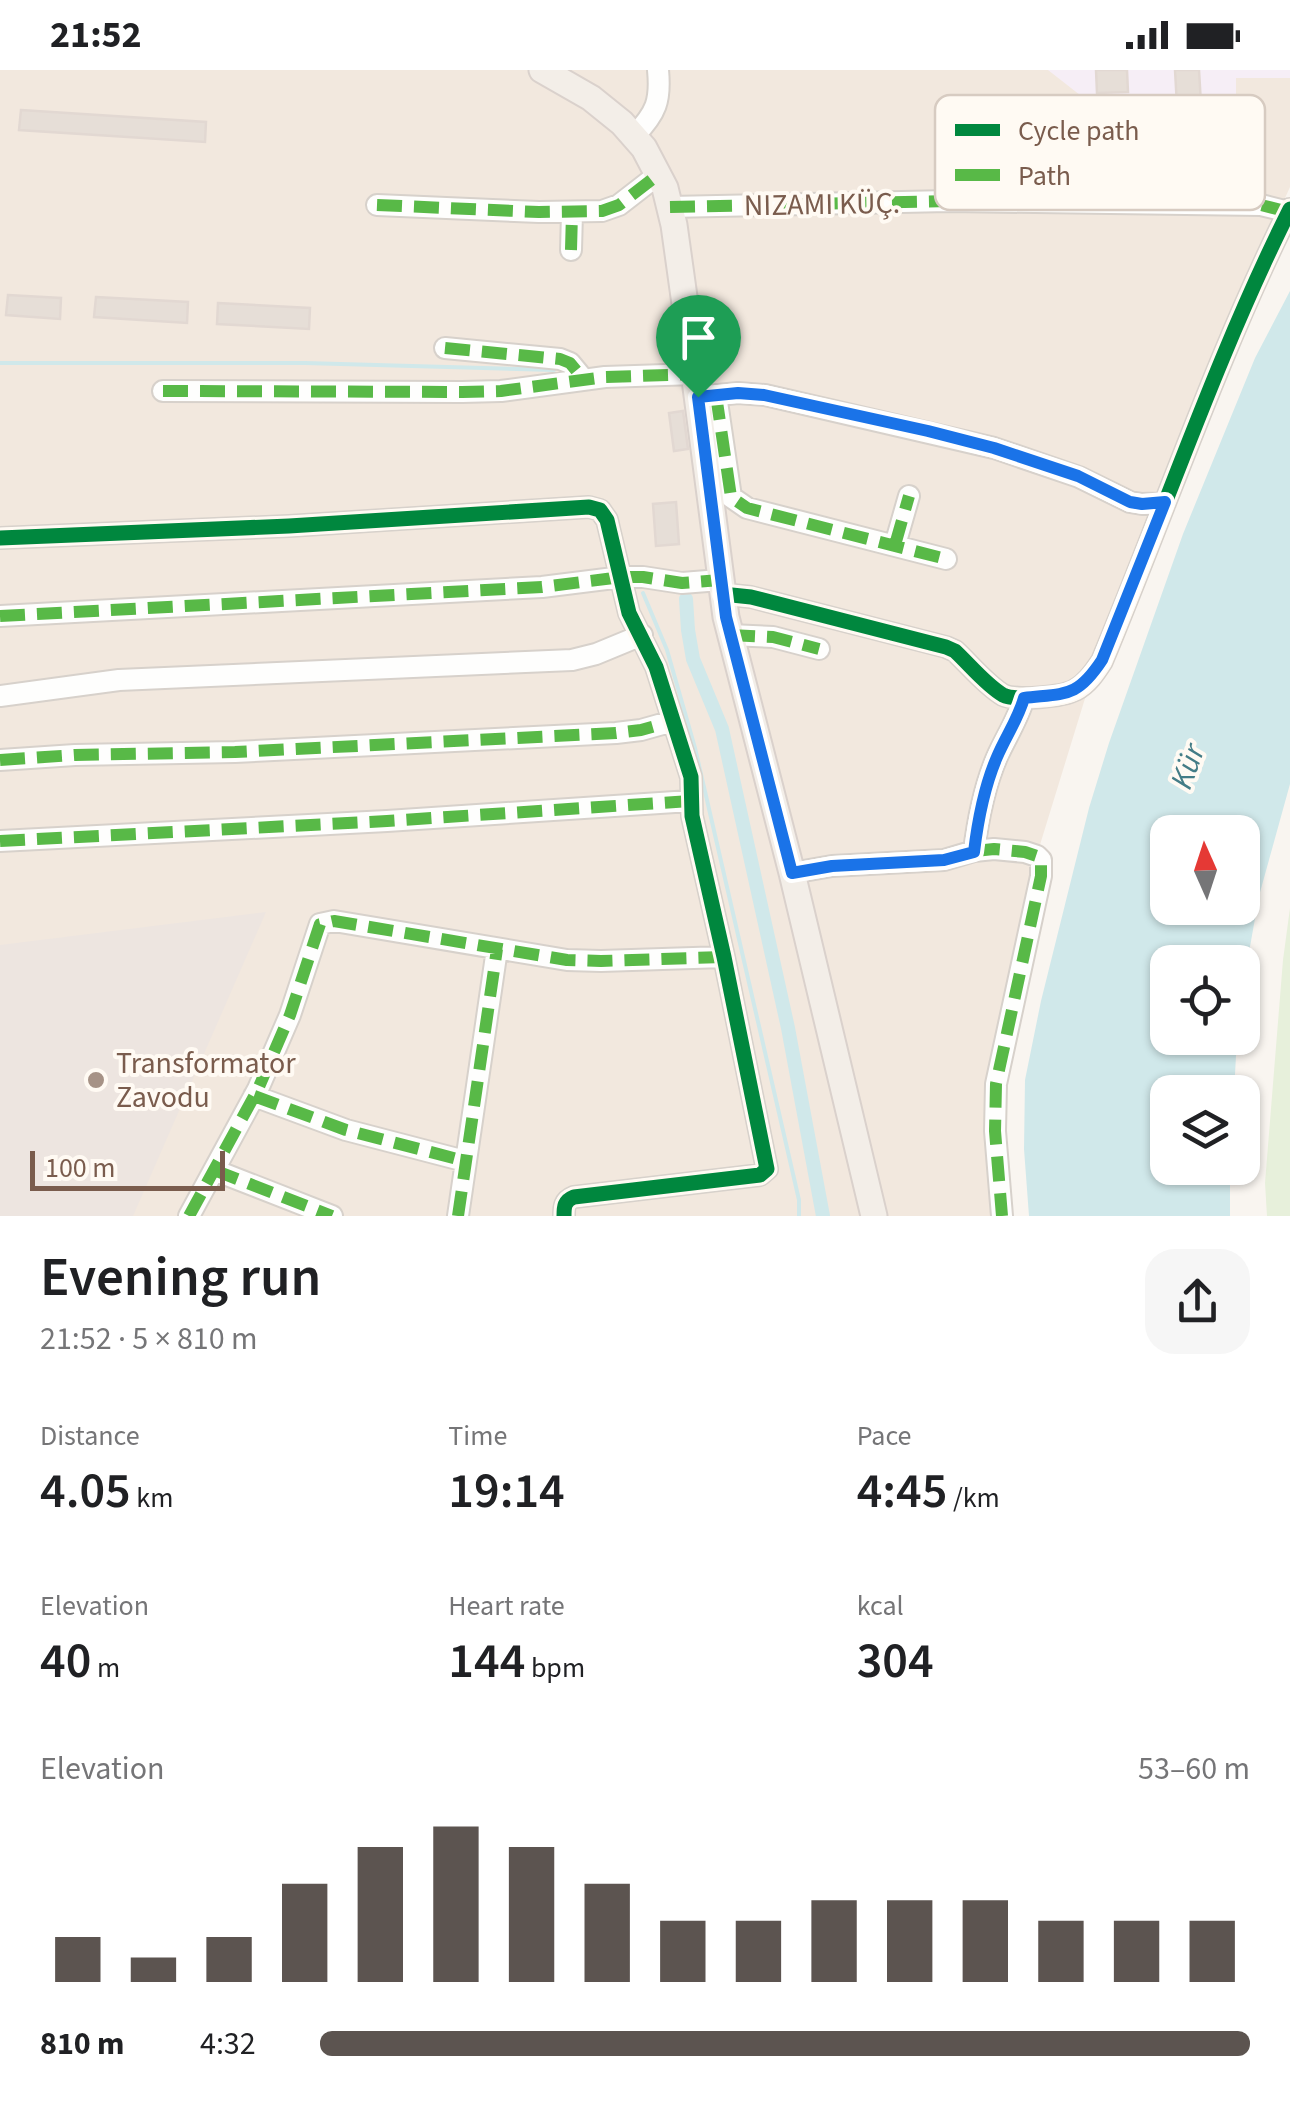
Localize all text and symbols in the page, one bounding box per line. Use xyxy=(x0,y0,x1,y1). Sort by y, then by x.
text: 21:52 xyxy=(50,8,142,62)
legend xyxy=(935,95,1265,210)
text: Cycle path xyxy=(1018,111,1140,151)
text: Path xyxy=(1018,156,1071,196)
street label: NIZAMI KÜÇ. xyxy=(744,182,900,227)
pin xyxy=(656,295,741,398)
icon: arrive xyxy=(671,310,726,365)
water label: Kür xyxy=(1159,735,1218,795)
north arrow xyxy=(1150,815,1260,925)
map controls xyxy=(1150,815,1260,1185)
button: locate xyxy=(1150,945,1260,1055)
place label: Transformator Zavodu xyxy=(116,1042,296,1119)
marker: Transformator Zavodu xyxy=(85,1069,107,1091)
button: layers xyxy=(1150,1075,1260,1185)
scale bar xyxy=(30,1146,225,1190)
text: 100 m xyxy=(45,1148,116,1188)
text: Evening run xyxy=(40,1239,321,1317)
button: share xyxy=(1145,1249,1250,1354)
text: 21:52 · 5 × 810 m xyxy=(40,1316,258,1362)
text: Distance xyxy=(40,1416,140,1456)
text: Time xyxy=(448,1416,507,1456)
text: Pace xyxy=(857,1416,912,1456)
text: 4.05 xyxy=(40,1456,131,1527)
text: 19:14 xyxy=(448,1456,565,1527)
text: 4:45 xyxy=(857,1456,947,1527)
text: km xyxy=(131,1478,173,1518)
text: /km xyxy=(947,1478,1000,1518)
text: Elevation xyxy=(40,1586,149,1626)
text: Heart rate xyxy=(448,1586,565,1626)
text: kcal xyxy=(857,1586,904,1626)
text: 40 xyxy=(40,1626,91,1697)
text: 144 xyxy=(448,1626,525,1697)
text: 304 xyxy=(857,1626,934,1697)
text: m xyxy=(91,1648,120,1688)
text: bpm xyxy=(525,1648,585,1688)
text: Elevation xyxy=(40,1746,165,1792)
text: 53–60 m xyxy=(1138,1746,1250,1792)
text: 810 m xyxy=(40,2021,125,2067)
text: 4:32 xyxy=(200,2021,256,2067)

